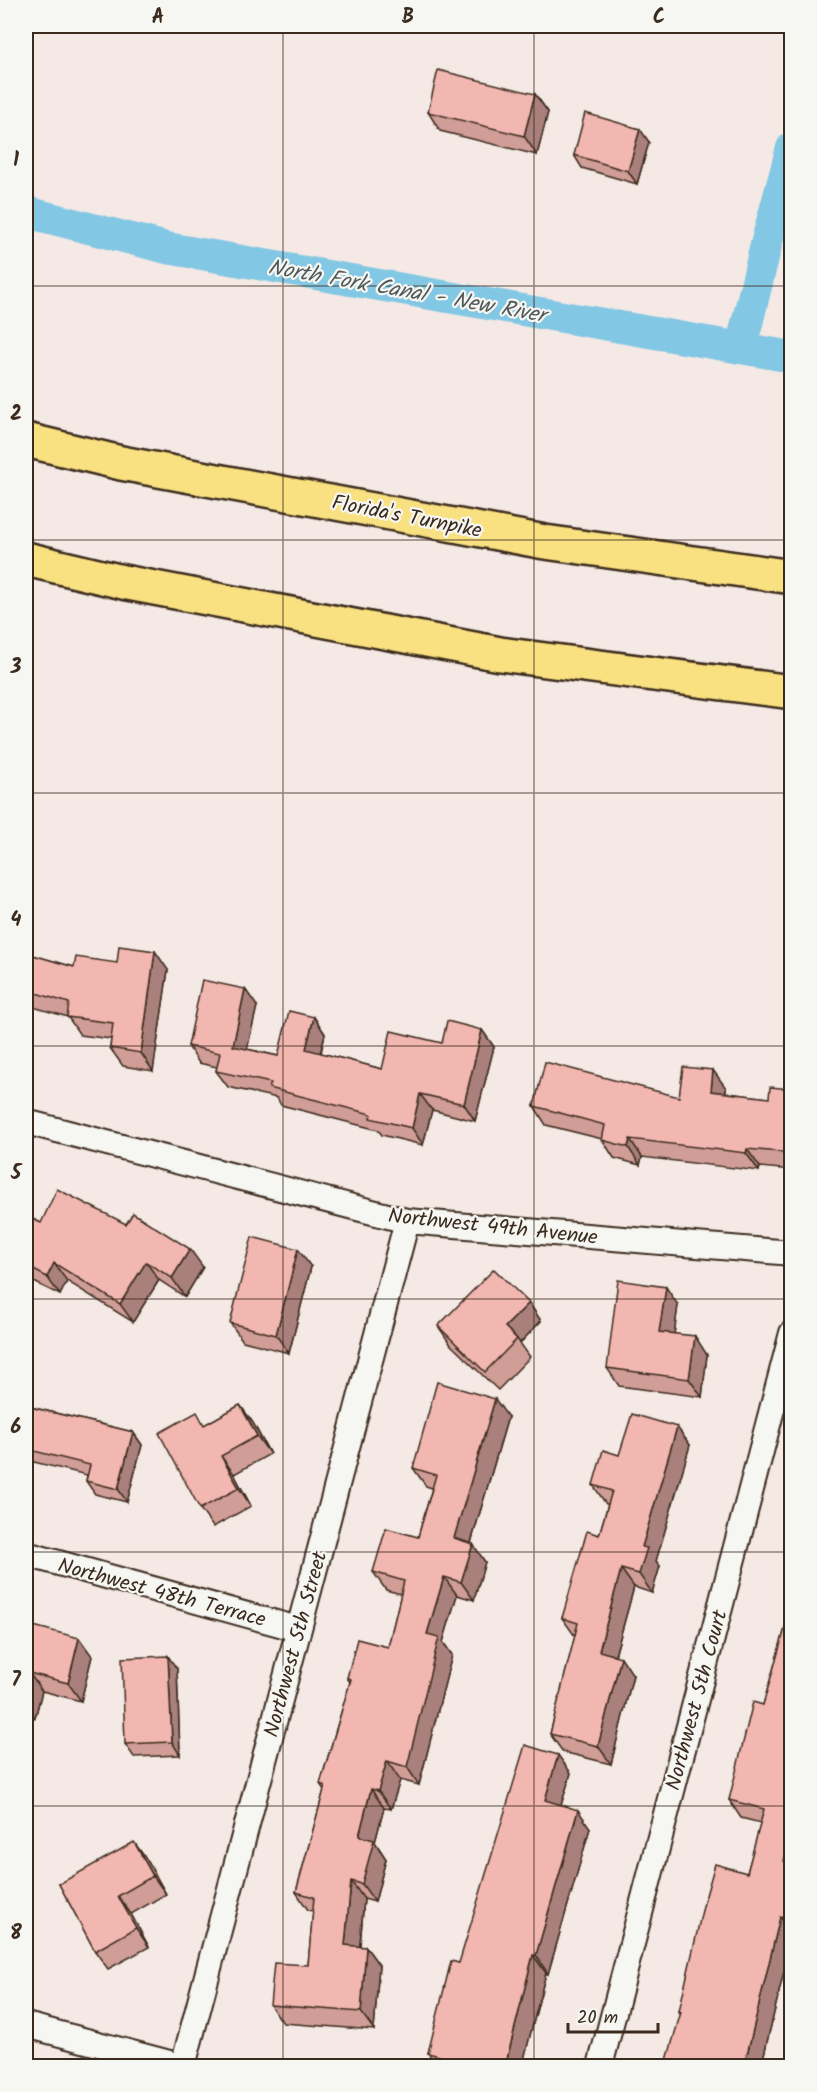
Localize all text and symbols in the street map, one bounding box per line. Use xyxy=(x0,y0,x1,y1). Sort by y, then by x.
text: A xyxy=(152,2,164,34)
text: B xyxy=(402,2,414,34)
text: C xyxy=(653,2,665,34)
text: 1 xyxy=(13,145,19,177)
water label: North Fork Canal - New River xyxy=(265,251,553,335)
text: 2 xyxy=(10,399,22,431)
street label: Florida's Turnpike xyxy=(329,487,485,548)
text: 3 xyxy=(10,652,22,684)
text: 4 xyxy=(11,905,22,937)
text: 5 xyxy=(10,1158,23,1190)
street label: Northwest 49th Avenue xyxy=(386,1200,600,1255)
text: 6 xyxy=(11,1412,22,1444)
street label: Northwest 5th Street xyxy=(256,1547,337,1741)
street label: Northwest 48th Terrace xyxy=(54,1550,270,1637)
street label: Northwest 5th Court xyxy=(658,1606,738,1794)
text: 7 xyxy=(11,1665,21,1697)
text: 8 xyxy=(10,1918,22,1950)
scale bar xyxy=(568,1996,658,2034)
text: 20 m xyxy=(577,2004,618,2033)

